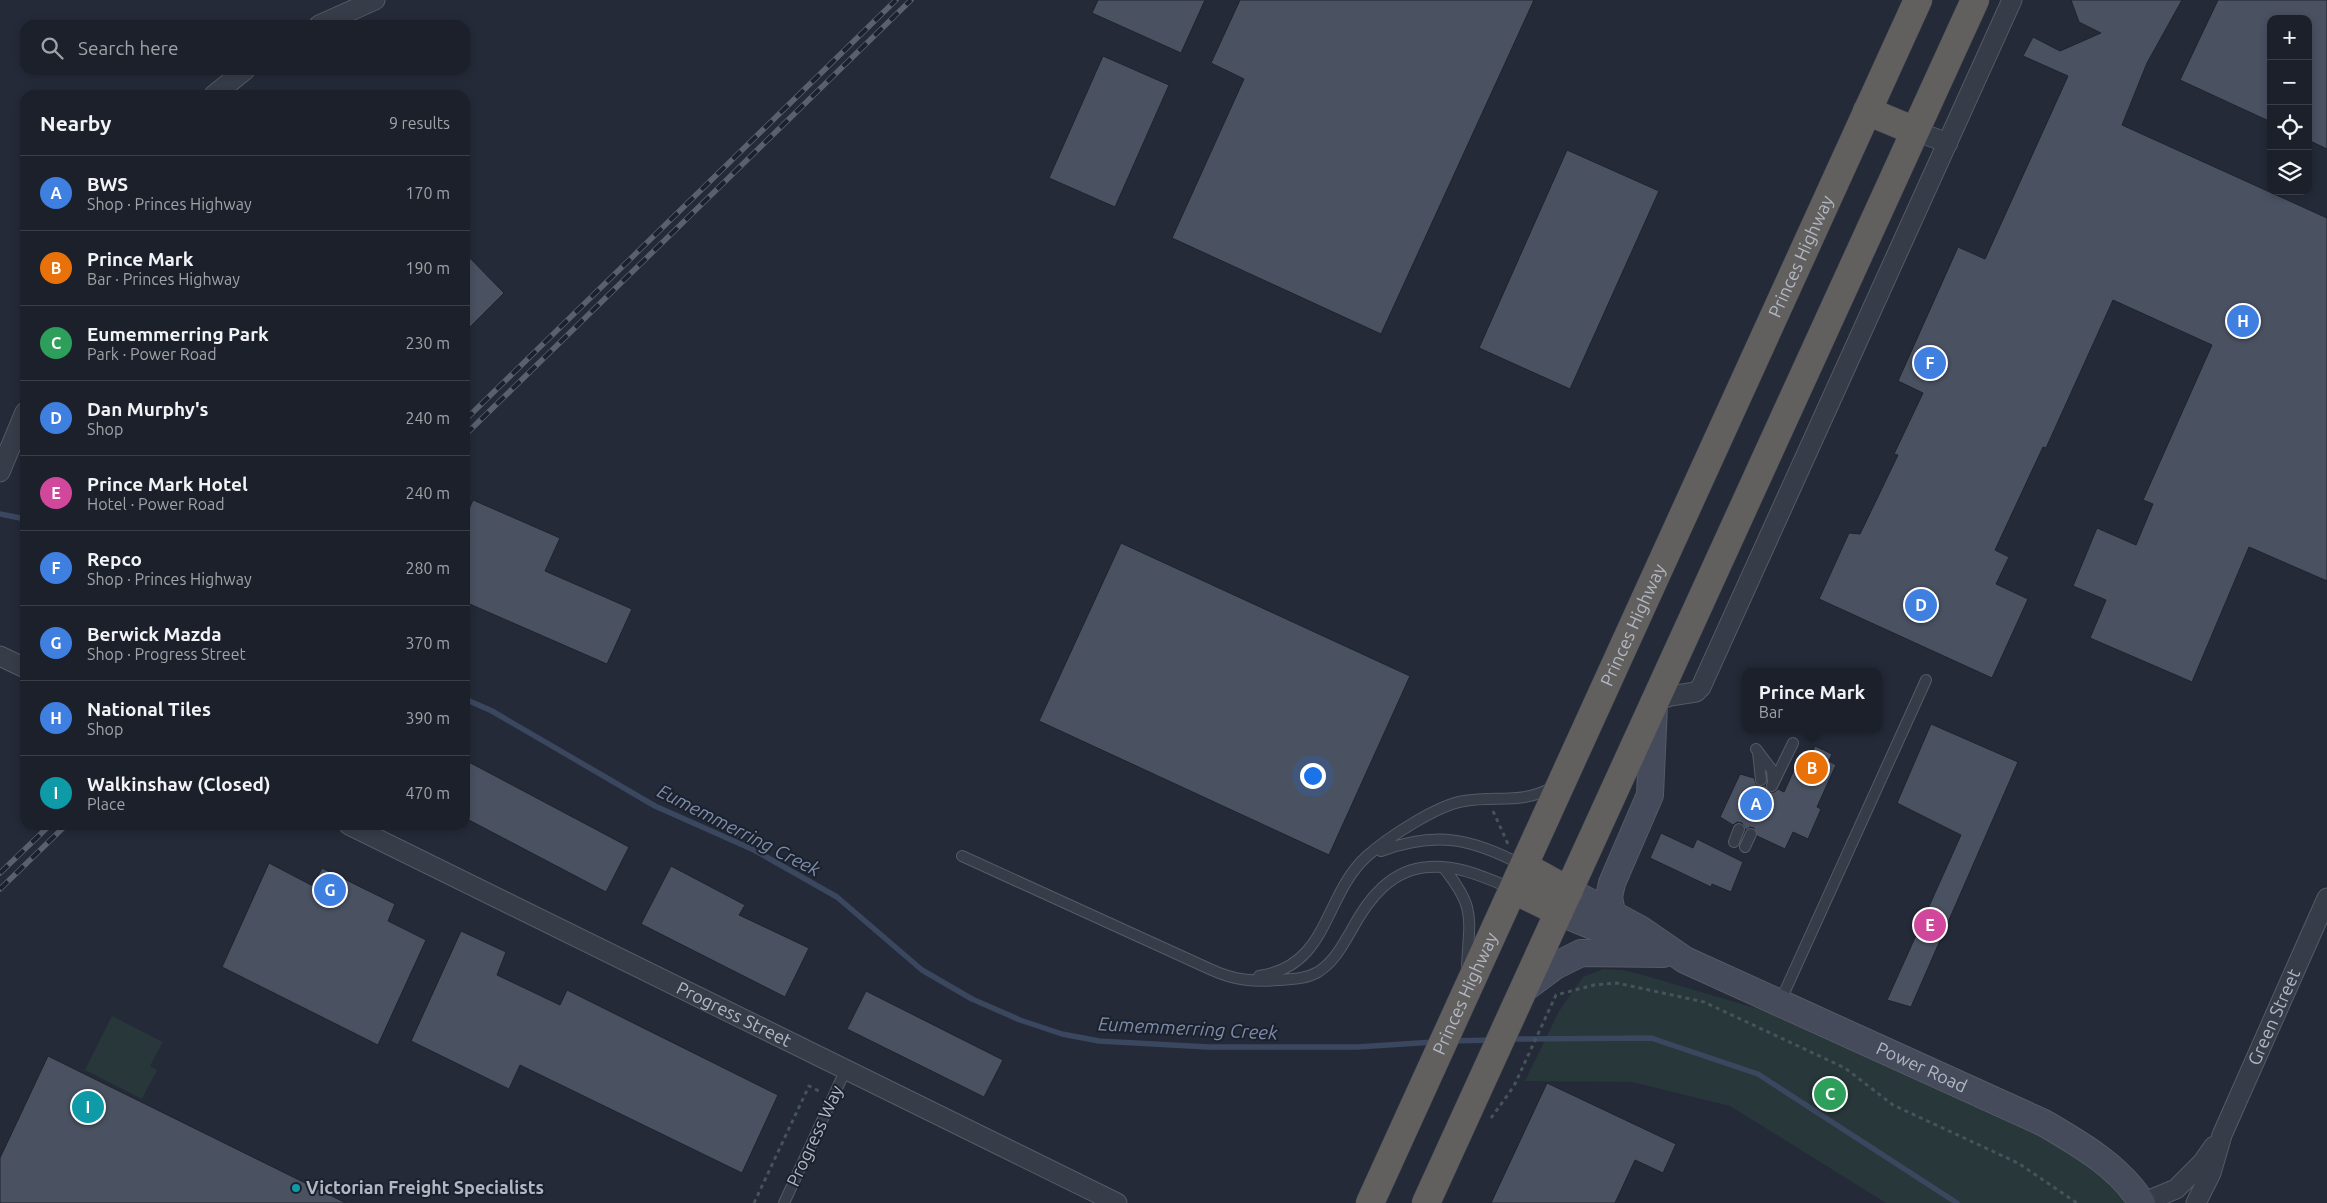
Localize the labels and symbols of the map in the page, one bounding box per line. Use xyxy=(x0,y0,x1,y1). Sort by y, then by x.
street label: Princes Highway xyxy=(1764,192,1837,320)
pin: H xyxy=(2227,302,2259,340)
pin: F xyxy=(1914,344,1946,382)
street label: Princes Highway xyxy=(1596,560,1669,689)
pin: D xyxy=(1905,586,1937,624)
pin: B xyxy=(1796,749,1828,787)
your location xyxy=(1300,763,1326,789)
water label: Eumemmerring Creek xyxy=(654,779,824,881)
pin: A xyxy=(1740,785,1772,823)
pin: G xyxy=(314,871,346,909)
pin: E xyxy=(1914,906,1946,944)
street label: Princes Highway xyxy=(1428,929,1501,1057)
street label: Green Street xyxy=(2243,965,2303,1068)
street label: Progress Street xyxy=(674,977,795,1050)
water label: Eumemmerring Creek xyxy=(1098,1012,1279,1044)
street label: Power Road xyxy=(1873,1037,1970,1096)
pin: C xyxy=(1814,1075,1846,1113)
street label: Progress Way xyxy=(782,1082,846,1189)
pin: I xyxy=(72,1088,104,1126)
place label: Victorian Freight Specialists xyxy=(306,1177,544,1197)
marker: Victorian Freight Specialists xyxy=(290,1182,302,1194)

